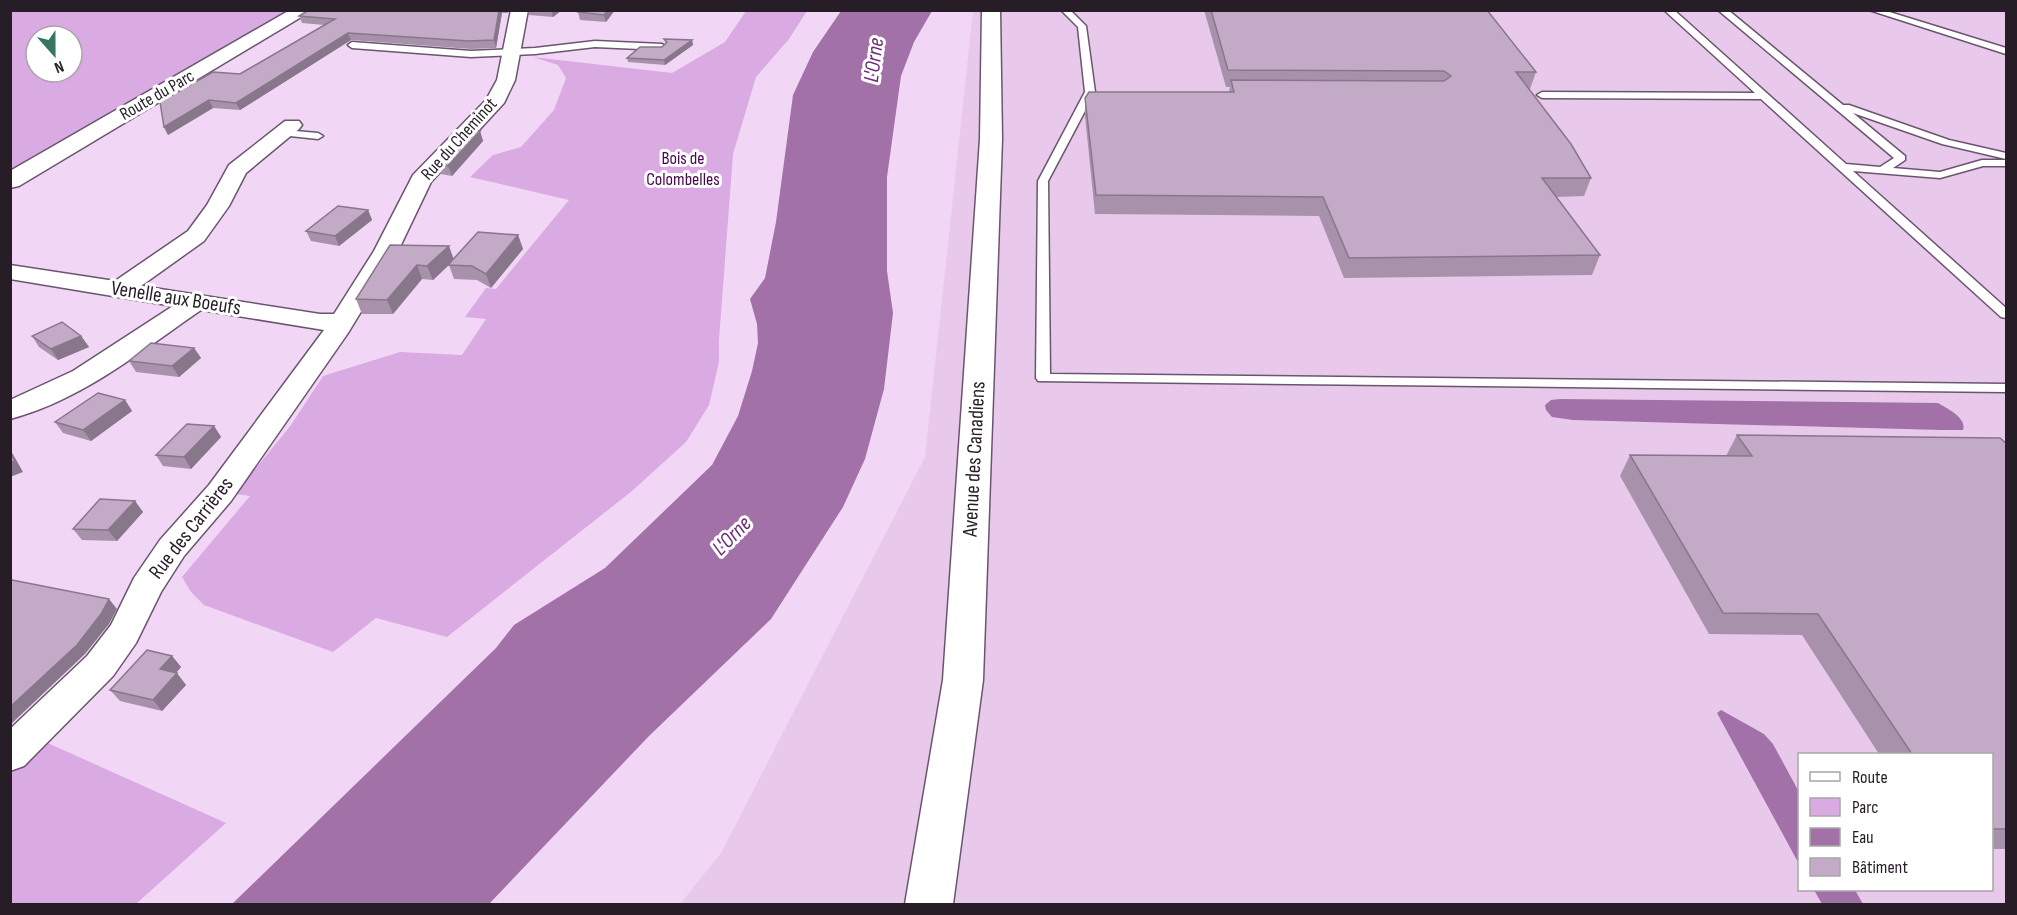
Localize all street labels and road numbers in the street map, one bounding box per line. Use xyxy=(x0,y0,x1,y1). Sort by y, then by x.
street label: Route du Parc xyxy=(116,65,198,125)
street label: Rue du Cheminot xyxy=(417,93,502,184)
street label: Venelle aux Boeufs xyxy=(109,275,243,321)
street label: Avenue des Canadiens xyxy=(957,381,991,538)
street label: Rue des Carrières xyxy=(143,472,239,584)

